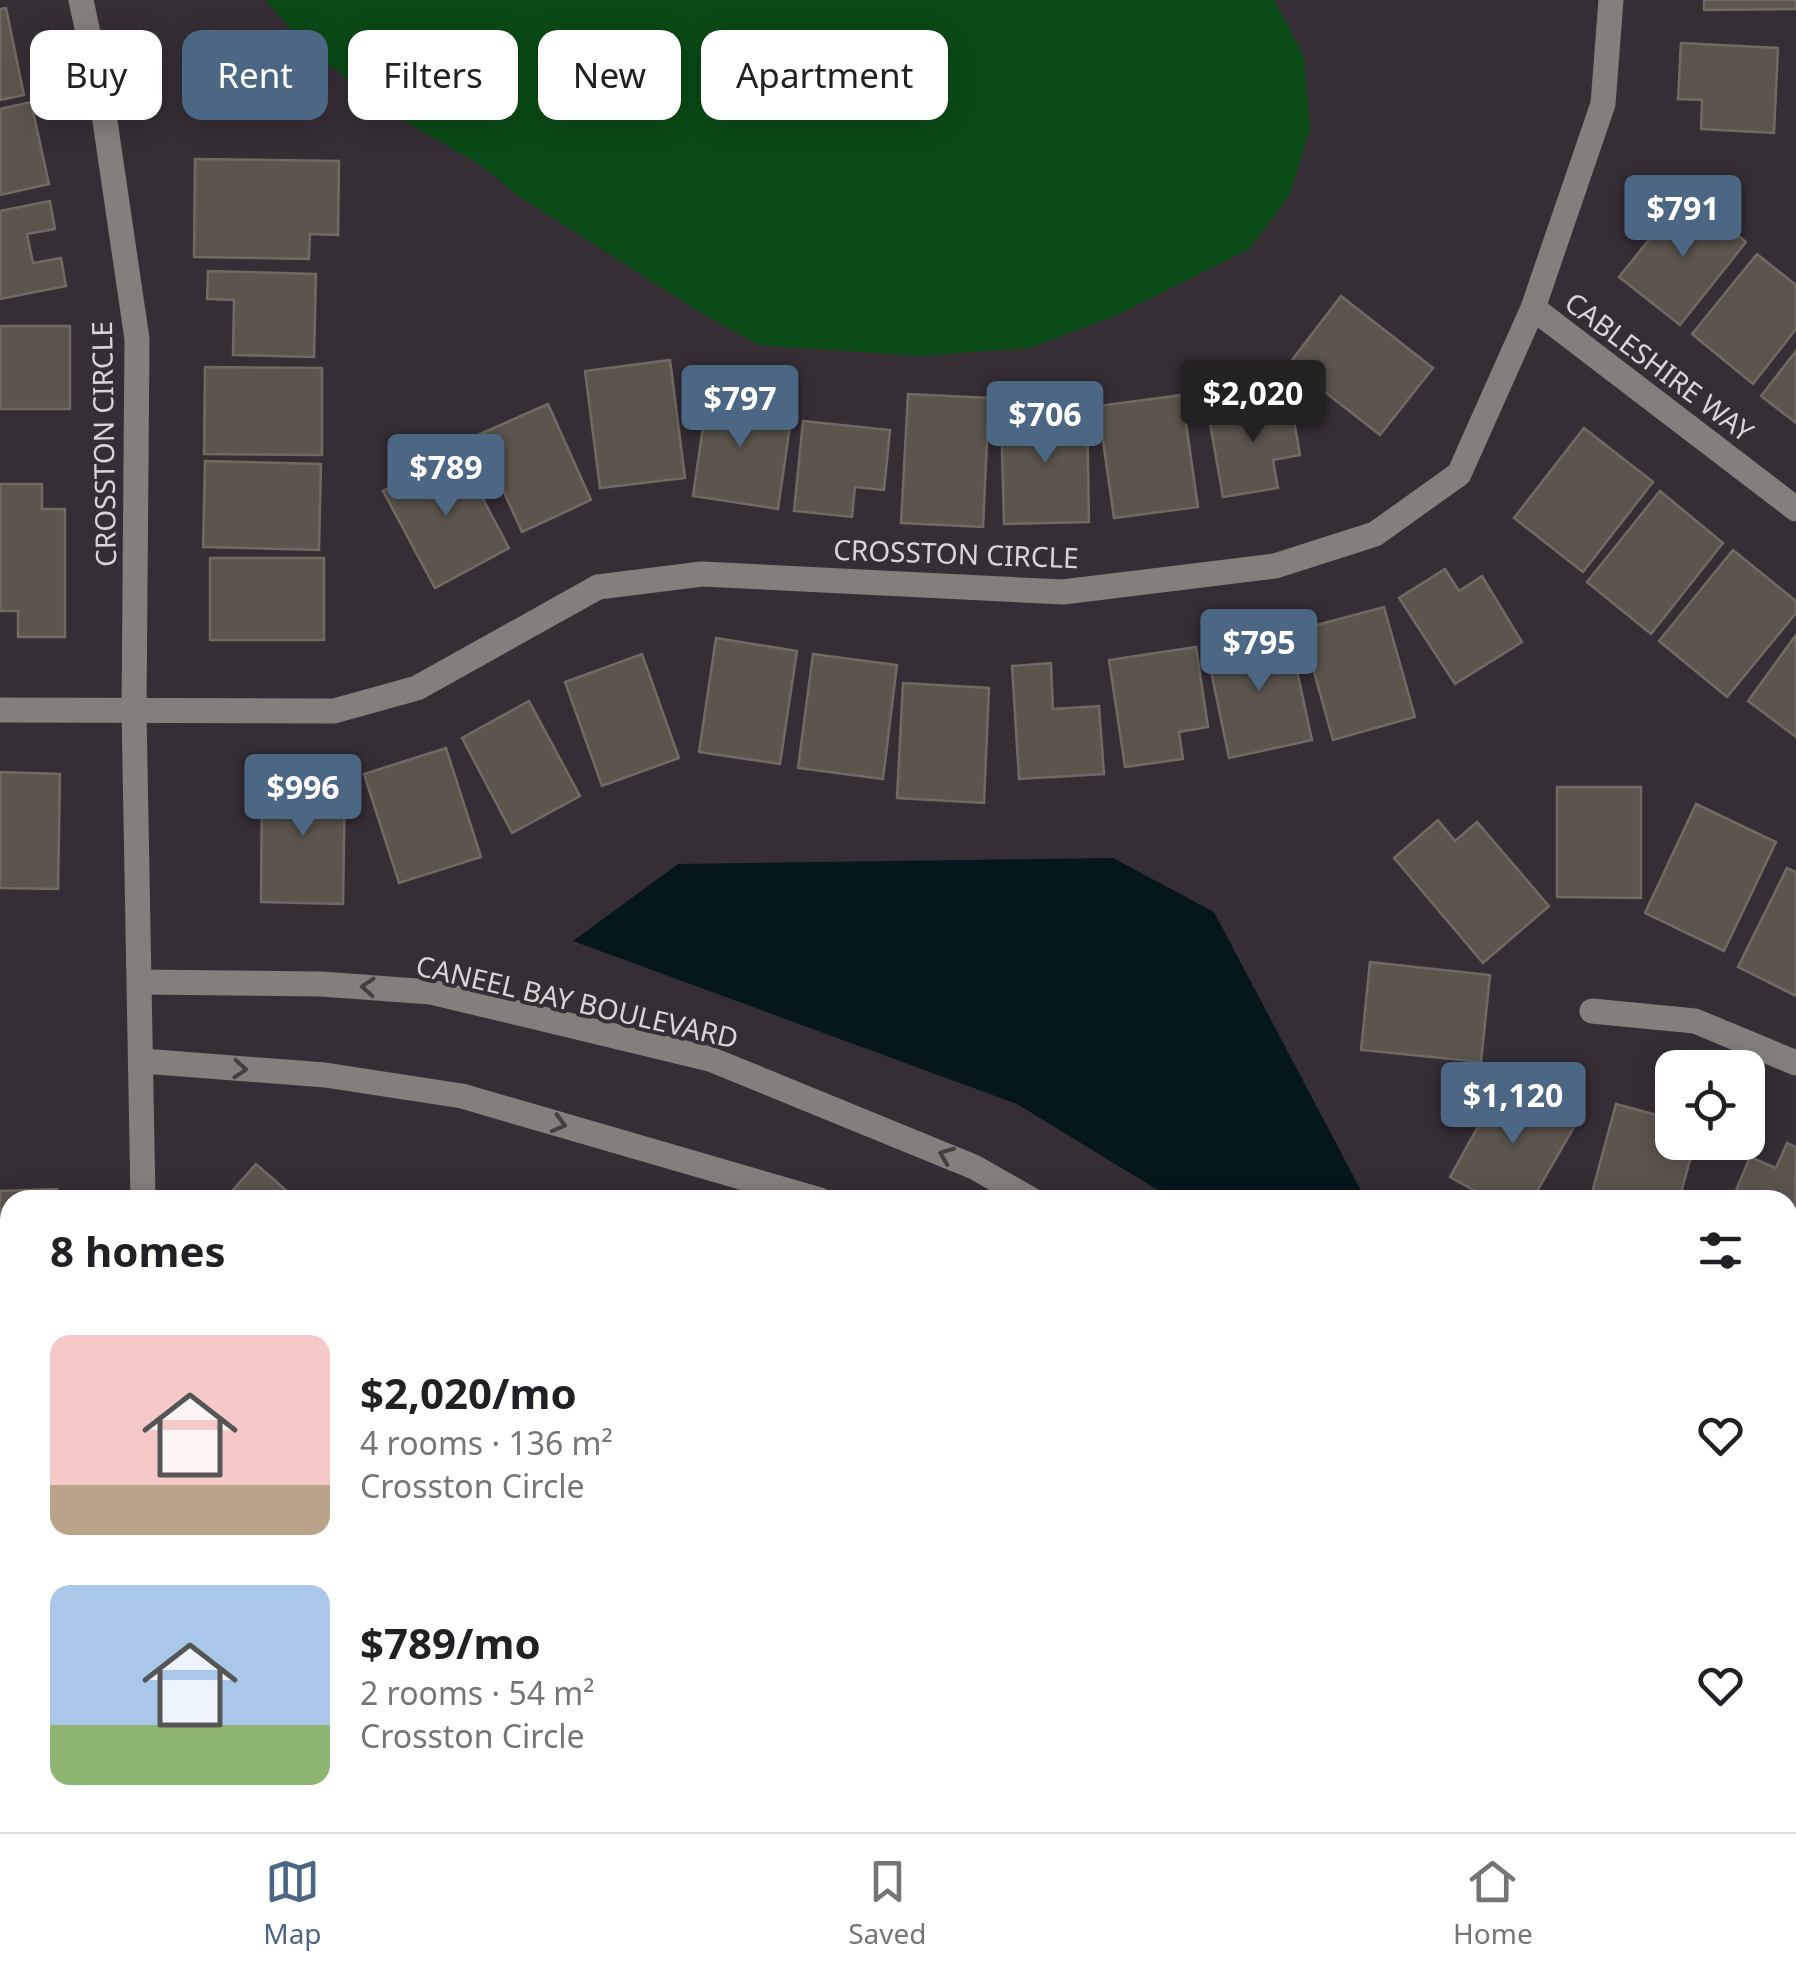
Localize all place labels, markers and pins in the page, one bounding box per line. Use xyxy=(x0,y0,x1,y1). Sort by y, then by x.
pin: $791 xyxy=(1624,175,1742,260)
pin: $2,020 xyxy=(1172,360,1334,445)
pin: $797 xyxy=(681,365,799,450)
pin: $706 xyxy=(986,381,1104,466)
pin: $789 xyxy=(387,434,505,519)
pin: $795 xyxy=(1200,609,1318,694)
pin: $996 xyxy=(244,754,362,839)
pin: $1,120 xyxy=(1432,1062,1594,1147)

